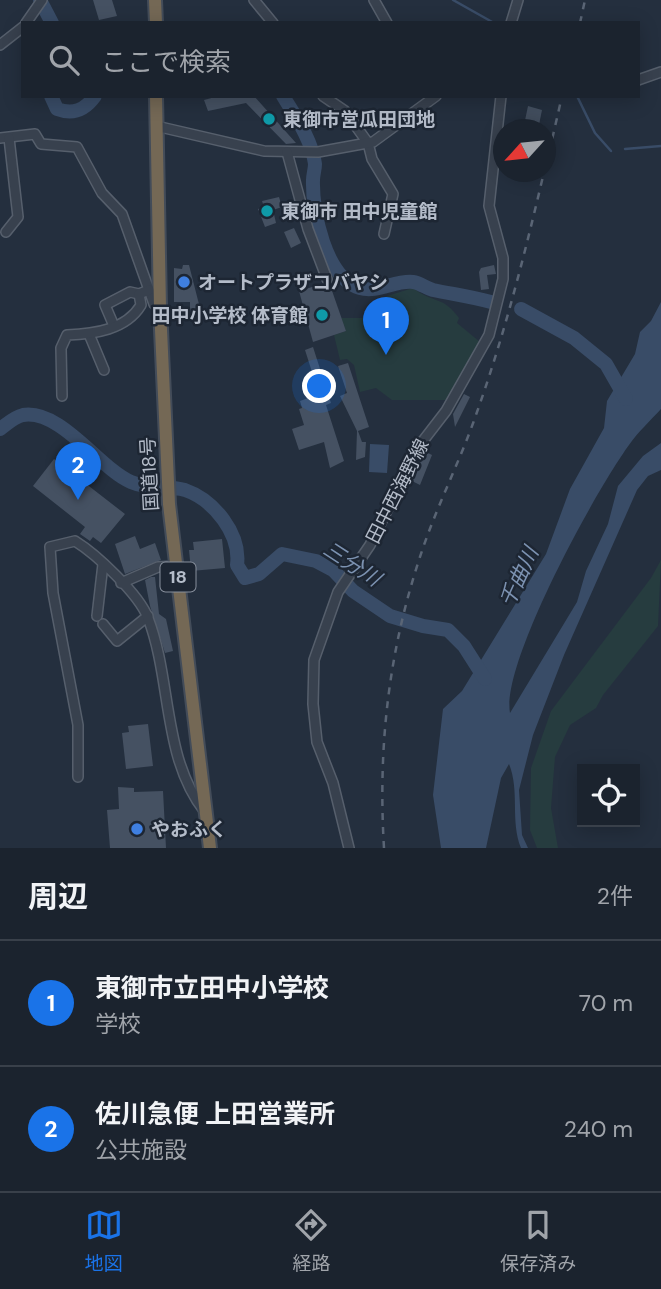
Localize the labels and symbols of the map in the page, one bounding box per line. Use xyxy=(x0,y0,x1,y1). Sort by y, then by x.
place label: 東御市営瓜田団地 xyxy=(283,107,435,132)
marker: 東御市営瓜田団地 xyxy=(261,111,277,127)
north arrow xyxy=(493,119,556,182)
place label: 東御市 田中児童館 xyxy=(281,199,437,224)
marker: 東御市 田中児童館 xyxy=(259,203,275,219)
place label: オートプラザコバヤシ xyxy=(198,270,388,295)
marker: オートプラザコバヤシ xyxy=(176,274,192,290)
pin: 1 xyxy=(363,297,409,355)
place label: 田中小学校 体育館 xyxy=(152,303,308,328)
marker: 田中小学校 体育館 xyxy=(314,307,330,323)
your location xyxy=(302,369,336,403)
street label: 田中西海野線 xyxy=(360,435,434,548)
street label: 国道18号 xyxy=(135,436,164,512)
pin: 2 xyxy=(55,442,101,500)
water label: 三分川 xyxy=(318,535,388,594)
water label: 千曲川 xyxy=(493,541,546,611)
road number: 18 xyxy=(160,562,196,592)
place label: やおふく xyxy=(151,817,227,842)
marker: やおふく xyxy=(129,821,145,837)

